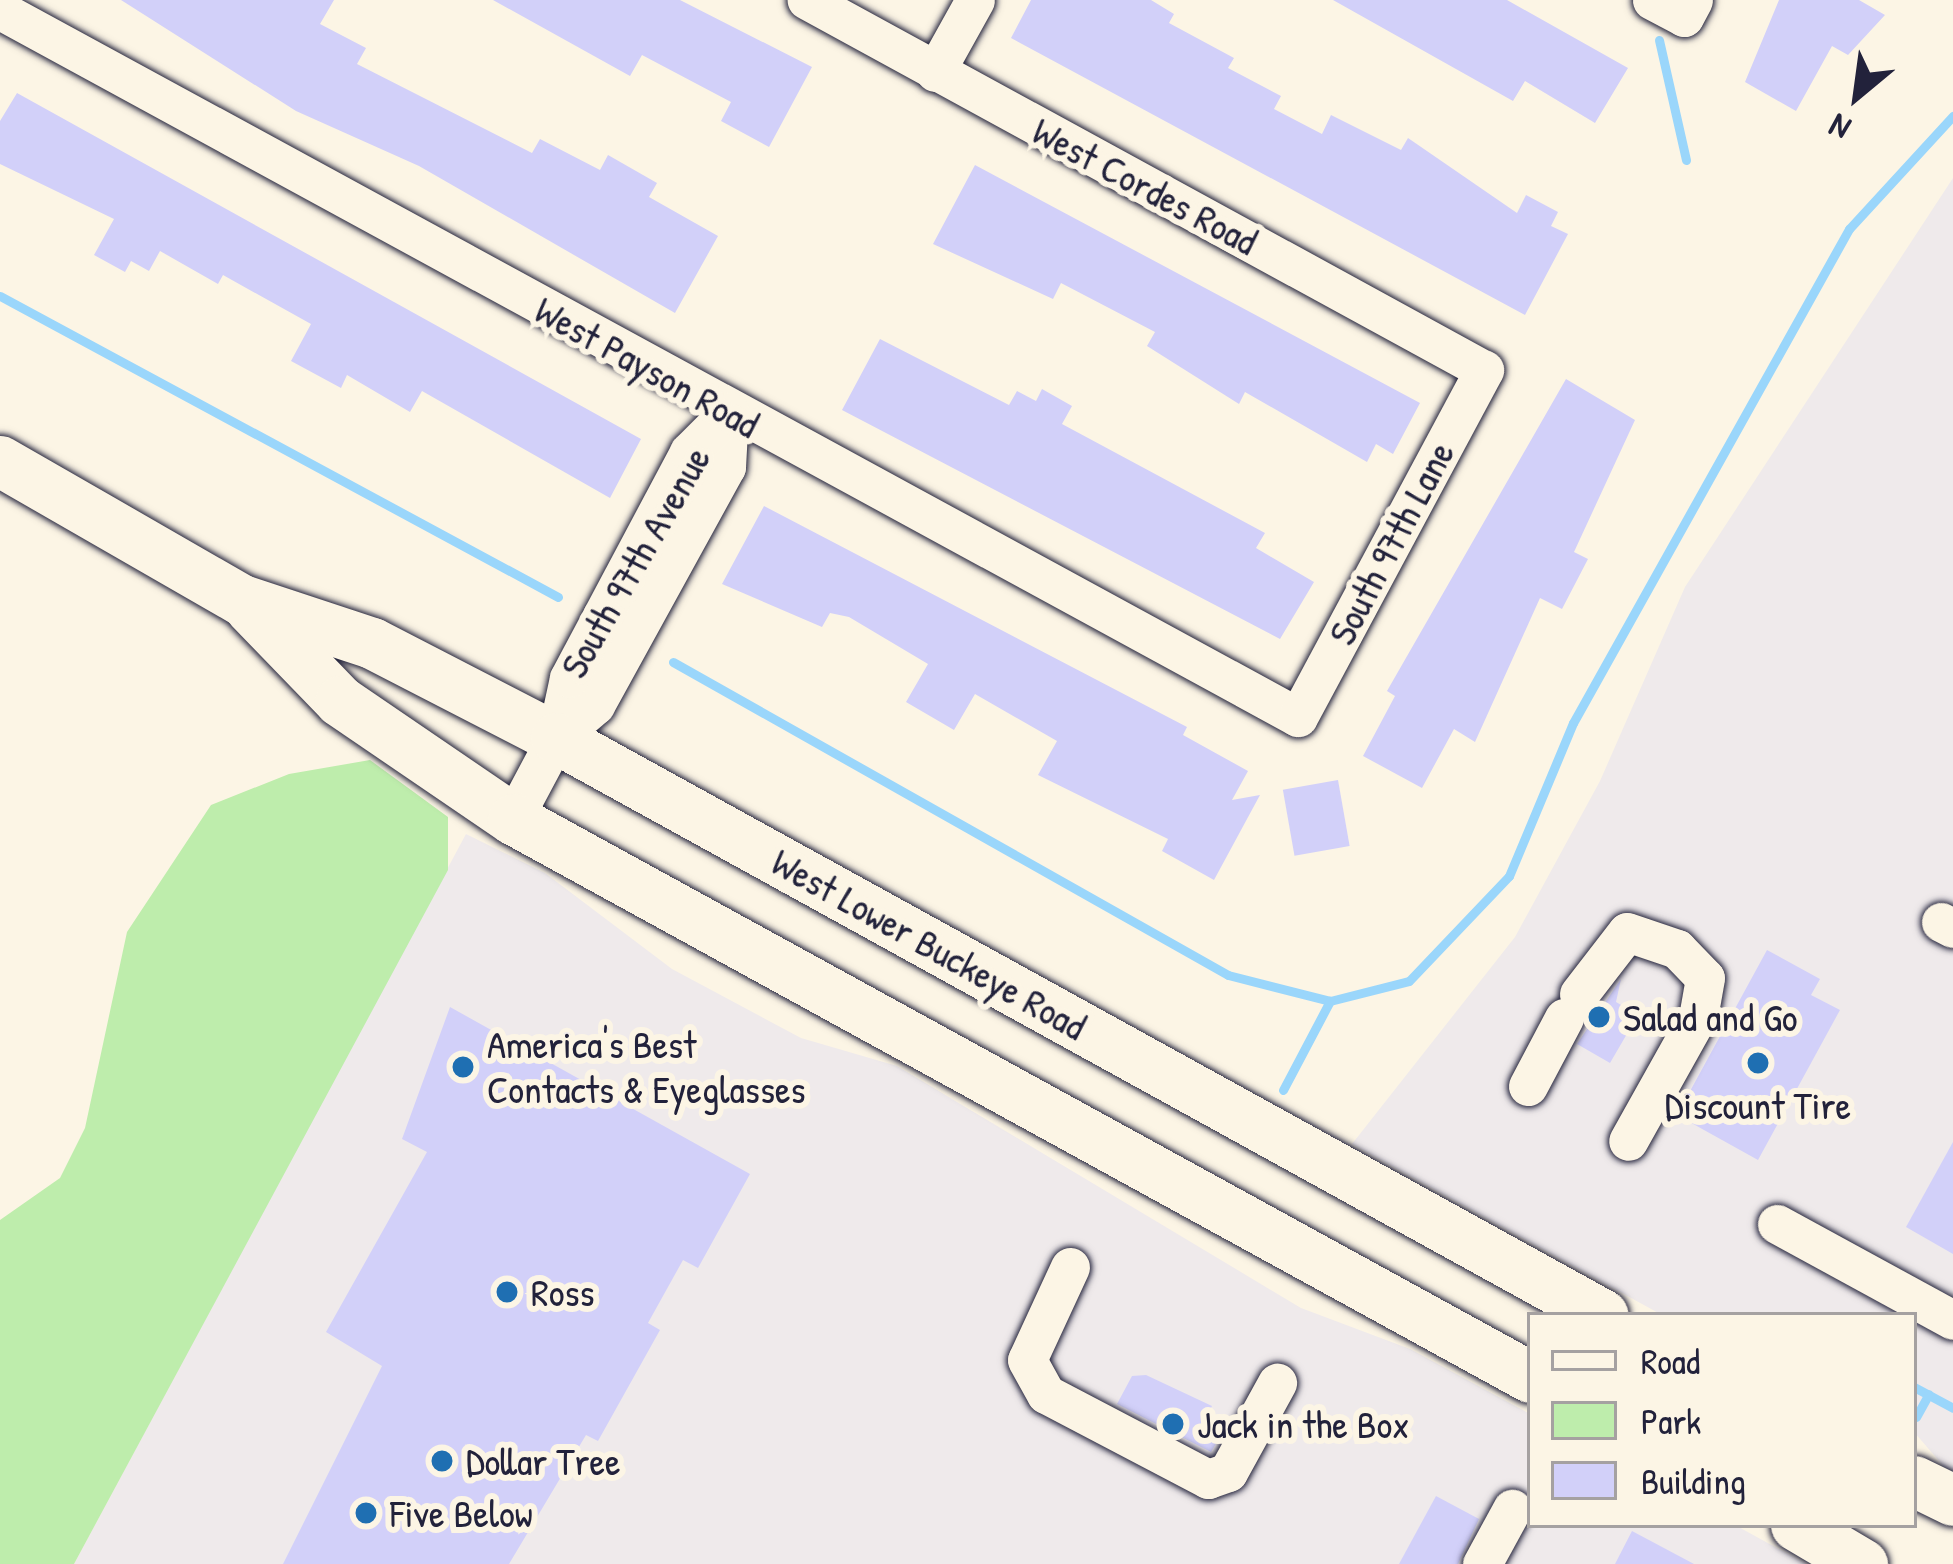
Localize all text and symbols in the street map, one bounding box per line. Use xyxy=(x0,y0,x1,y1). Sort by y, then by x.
north arrow xyxy=(1797,36,1917,156)
text: N xyxy=(1821,104,1858,151)
street label: West Cordes Road xyxy=(1025,107,1265,265)
street label: West Payson Road xyxy=(527,286,767,448)
street label: South 97th Lane xyxy=(1318,433,1464,653)
street label: South 97th Avenue xyxy=(550,438,720,686)
street label: West Lower Buckeye Road xyxy=(764,838,1094,1050)
place label: Salad and Go xyxy=(1623,994,1798,1040)
marker: Salad and Go xyxy=(1586,1004,1612,1030)
place label: America's Best Contacts & Eyeglasses xyxy=(487,1022,805,1113)
marker: Discount Tire xyxy=(1745,1050,1771,1076)
marker: America's Best Contacts & Eyeglasses xyxy=(450,1054,476,1080)
place label: Discount Tire xyxy=(1665,1082,1851,1128)
place label: Ross xyxy=(531,1269,594,1315)
marker: Ross xyxy=(494,1279,520,1305)
legend xyxy=(1527,1312,1917,1528)
text: Road xyxy=(1641,1336,1700,1385)
text: Park xyxy=(1641,1396,1701,1445)
place label: Jack in the Box xyxy=(1197,1401,1410,1447)
marker: Jack in the Box xyxy=(1160,1411,1186,1437)
place label: Dollar Tree xyxy=(466,1438,621,1484)
marker: Dollar Tree xyxy=(429,1448,455,1474)
text: Building xyxy=(1641,1456,1746,1505)
place label: Five Below xyxy=(390,1490,533,1536)
marker: Five Below xyxy=(353,1500,379,1526)

